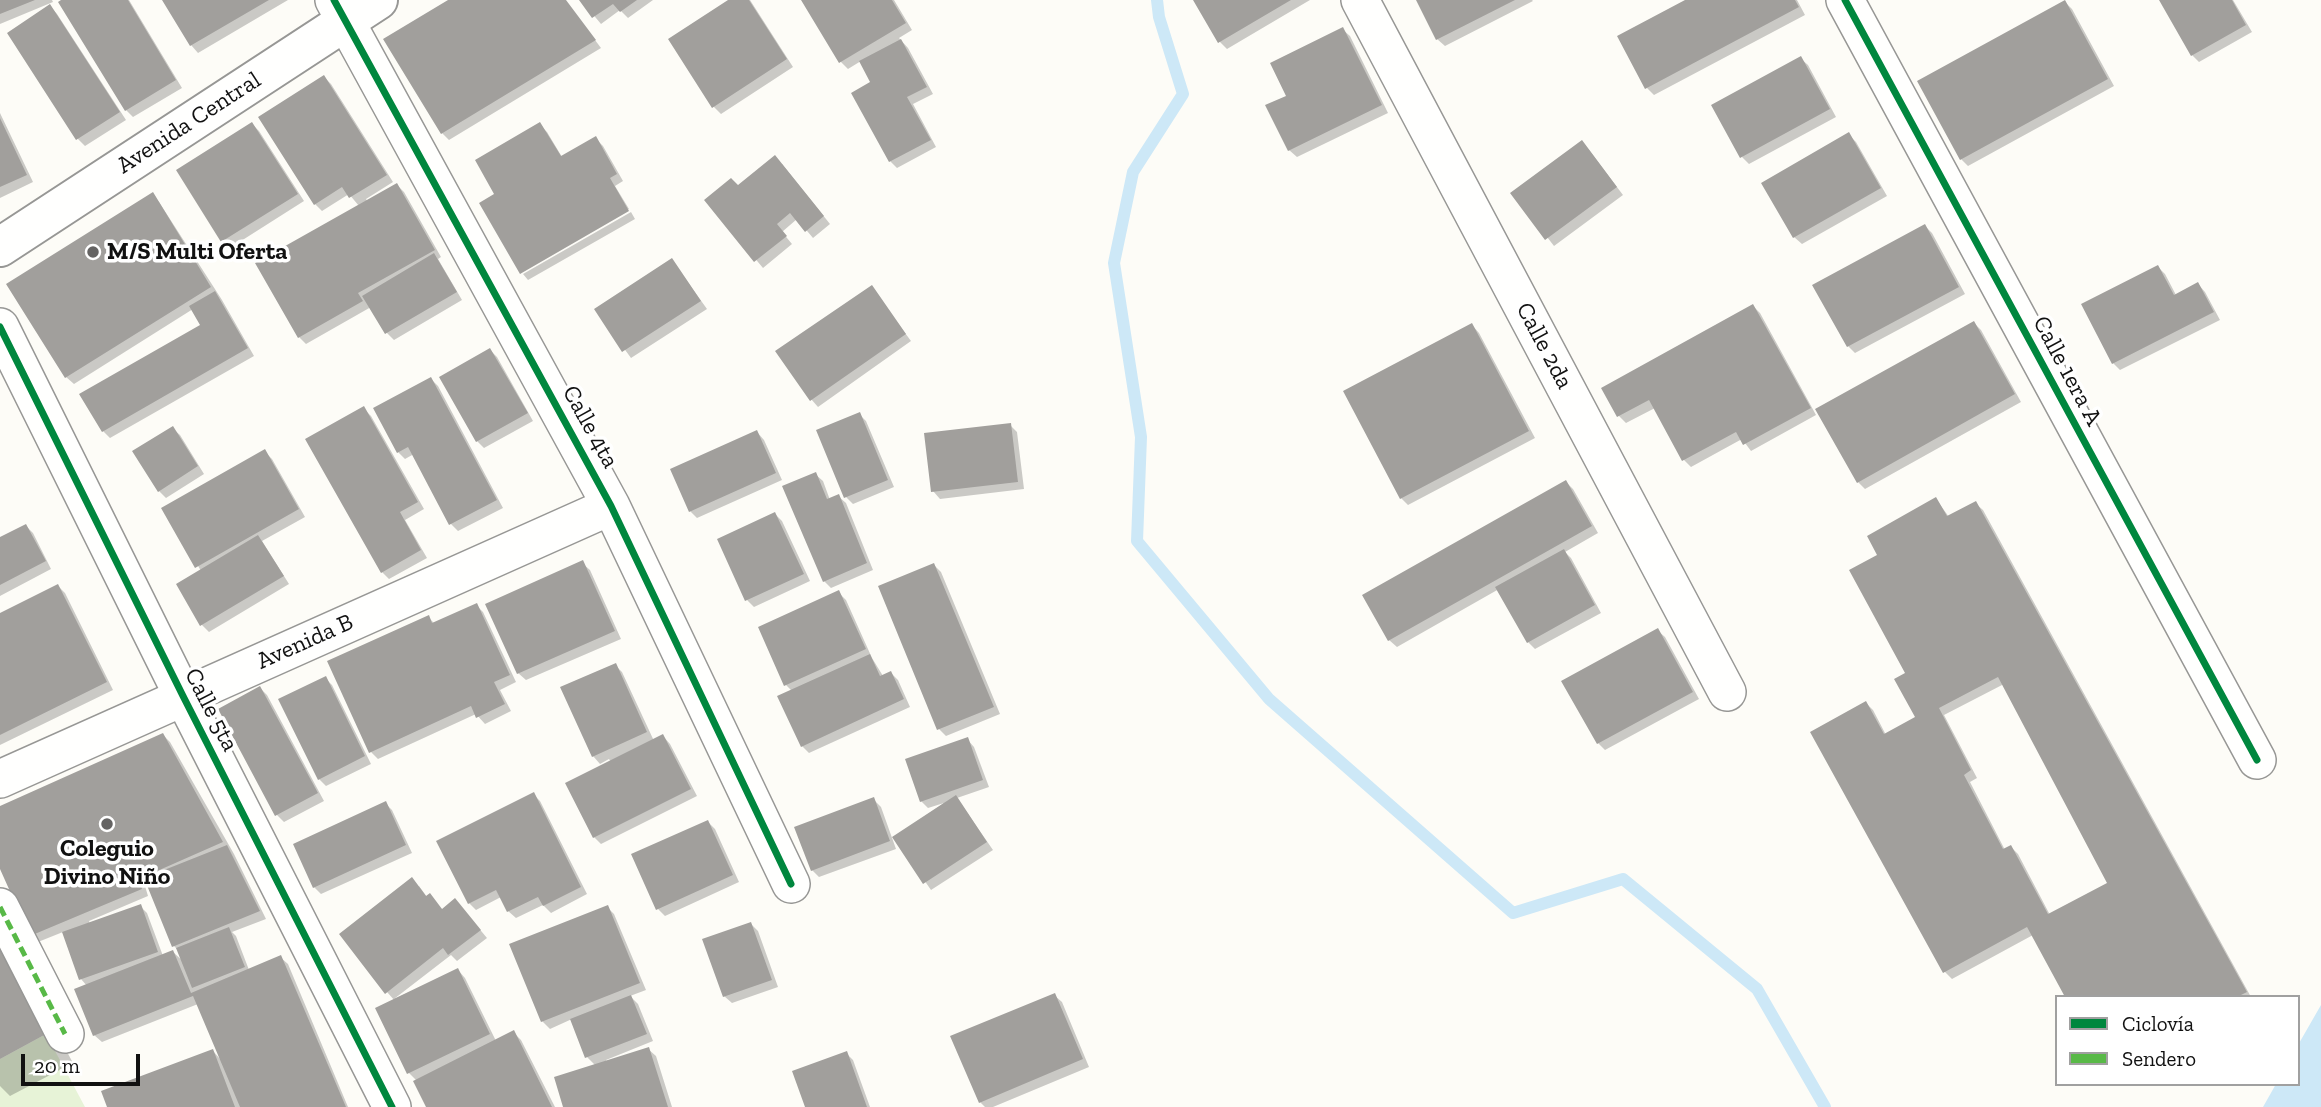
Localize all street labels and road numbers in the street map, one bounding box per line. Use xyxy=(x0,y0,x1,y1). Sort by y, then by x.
street label: Avenida Central xyxy=(112,66,266,180)
street label: Calle 2da xyxy=(1509,298,1579,394)
street label: Calle 1era A xyxy=(2026,311,2108,431)
street label: Calle 4ta xyxy=(556,381,624,473)
street label: Avenida B xyxy=(252,608,358,676)
street label: Calle 5ta xyxy=(178,664,244,756)

